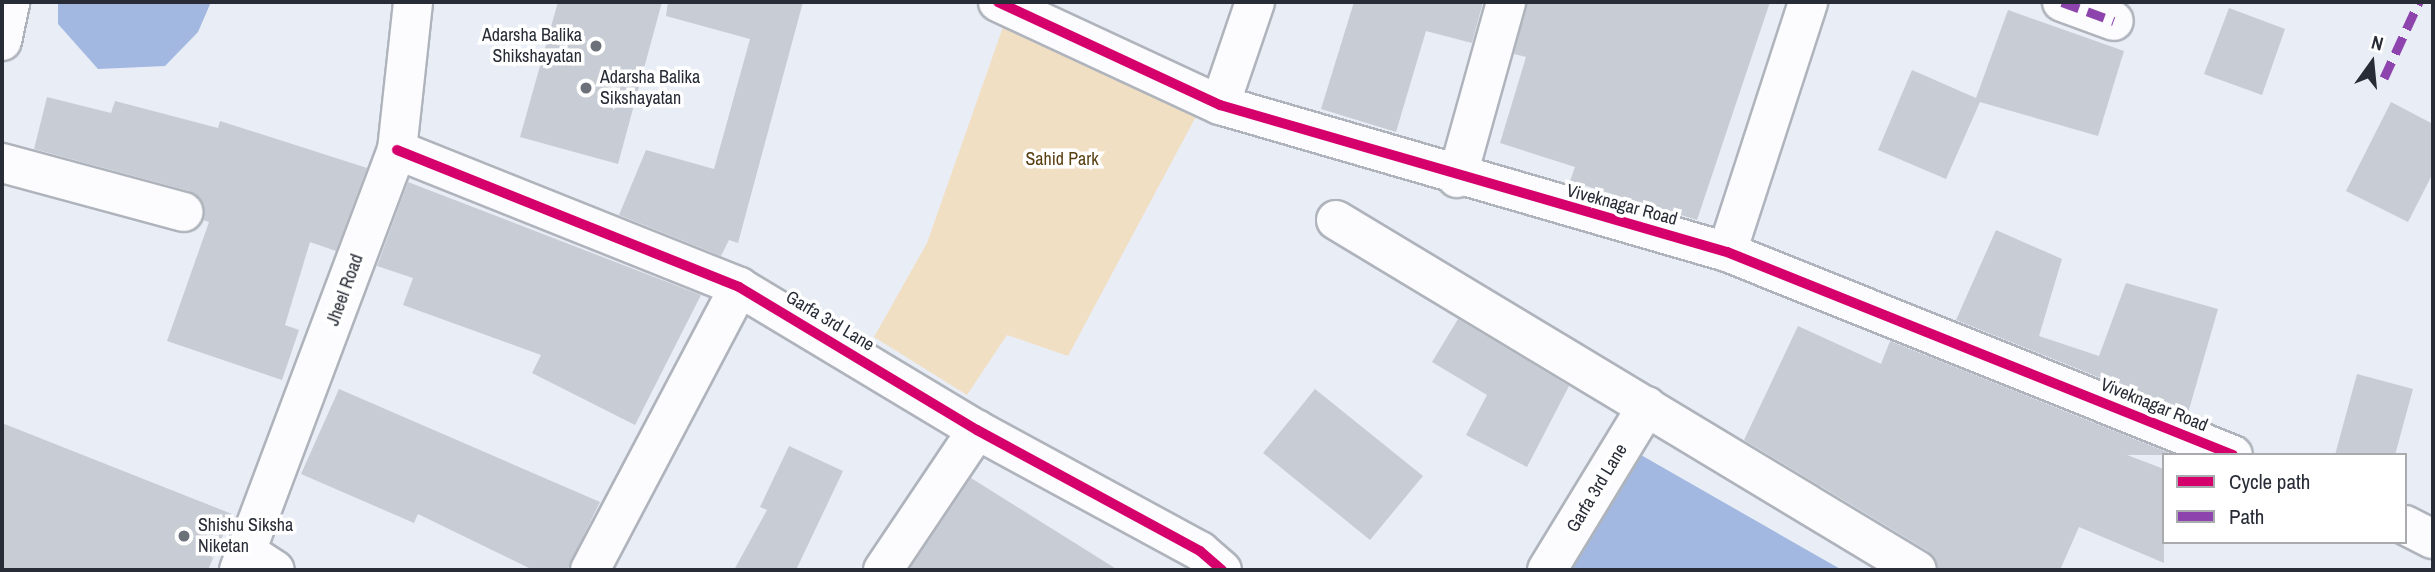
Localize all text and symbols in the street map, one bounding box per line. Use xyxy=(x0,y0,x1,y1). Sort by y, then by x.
place label: Adarsha Balika Shikshayatan xyxy=(482,25,582,68)
north arrow xyxy=(2337,28,2407,98)
text: N xyxy=(2369,29,2386,57)
marker: Adarsha Balika Shikshayatan xyxy=(588,38,604,54)
place label: Adarsha Balika Sikshayatan xyxy=(600,67,700,110)
marker: Adarsha Balika Sikshayatan xyxy=(578,80,594,96)
park label: Sahid Park xyxy=(1025,148,1099,170)
street label: Viveknagar Road xyxy=(1564,180,1680,230)
street label: Jheel Road xyxy=(322,251,368,329)
street label: Garfa 3rd Lane xyxy=(782,286,878,356)
street label: Viveknagar Road xyxy=(2097,374,2211,436)
street label: Garfa 3rd Lane xyxy=(1562,440,1632,536)
legend xyxy=(2162,453,2407,544)
text: Cycle path xyxy=(2229,467,2310,496)
text: Path xyxy=(2229,502,2264,531)
place label: Shishu Siksha Niketan xyxy=(198,515,293,558)
marker: Shishu Siksha Niketan xyxy=(176,528,192,544)

